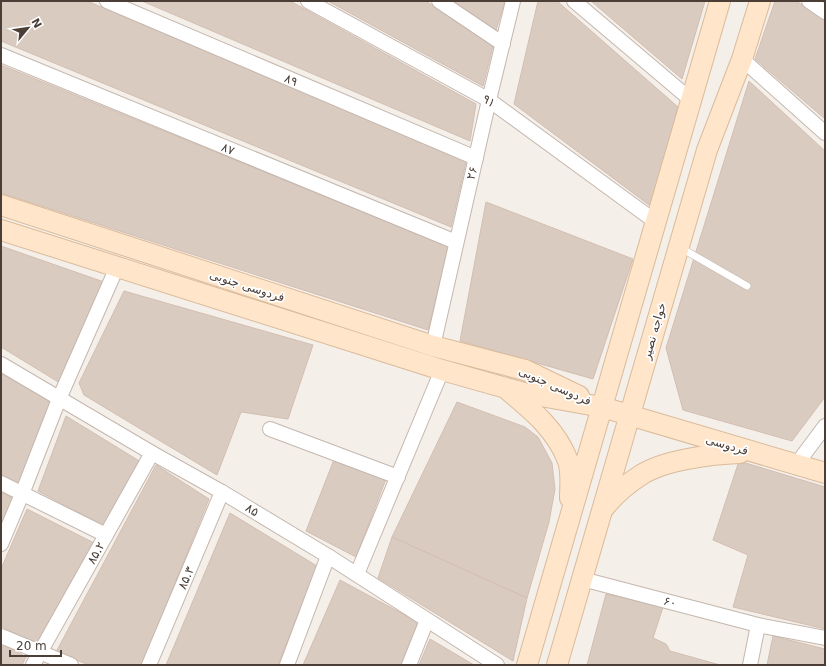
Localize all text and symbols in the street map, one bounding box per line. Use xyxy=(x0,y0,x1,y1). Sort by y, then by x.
north arrow xyxy=(8,8,48,48)
text: N xyxy=(28,16,44,31)
street label: ۸۹ xyxy=(282,71,300,89)
street label: ۹۱ xyxy=(480,92,498,110)
street label: ۸۷ xyxy=(219,140,237,158)
street label: ۲۶ xyxy=(464,165,480,181)
street label: فردوسی جنوبی xyxy=(207,267,286,306)
street label: خواجه نصیر xyxy=(639,301,670,362)
street label: فردوسی جنوبی xyxy=(516,364,593,409)
street label: فردوسی xyxy=(704,432,750,459)
street label: ۸۵ xyxy=(243,501,261,519)
street label: ۸۵.۲ xyxy=(84,539,108,567)
street label: ۸۵.۳ xyxy=(175,564,197,591)
street label: ۶۰ xyxy=(662,594,678,610)
scale bar xyxy=(10,632,61,658)
text: 20 m xyxy=(16,639,47,653)

